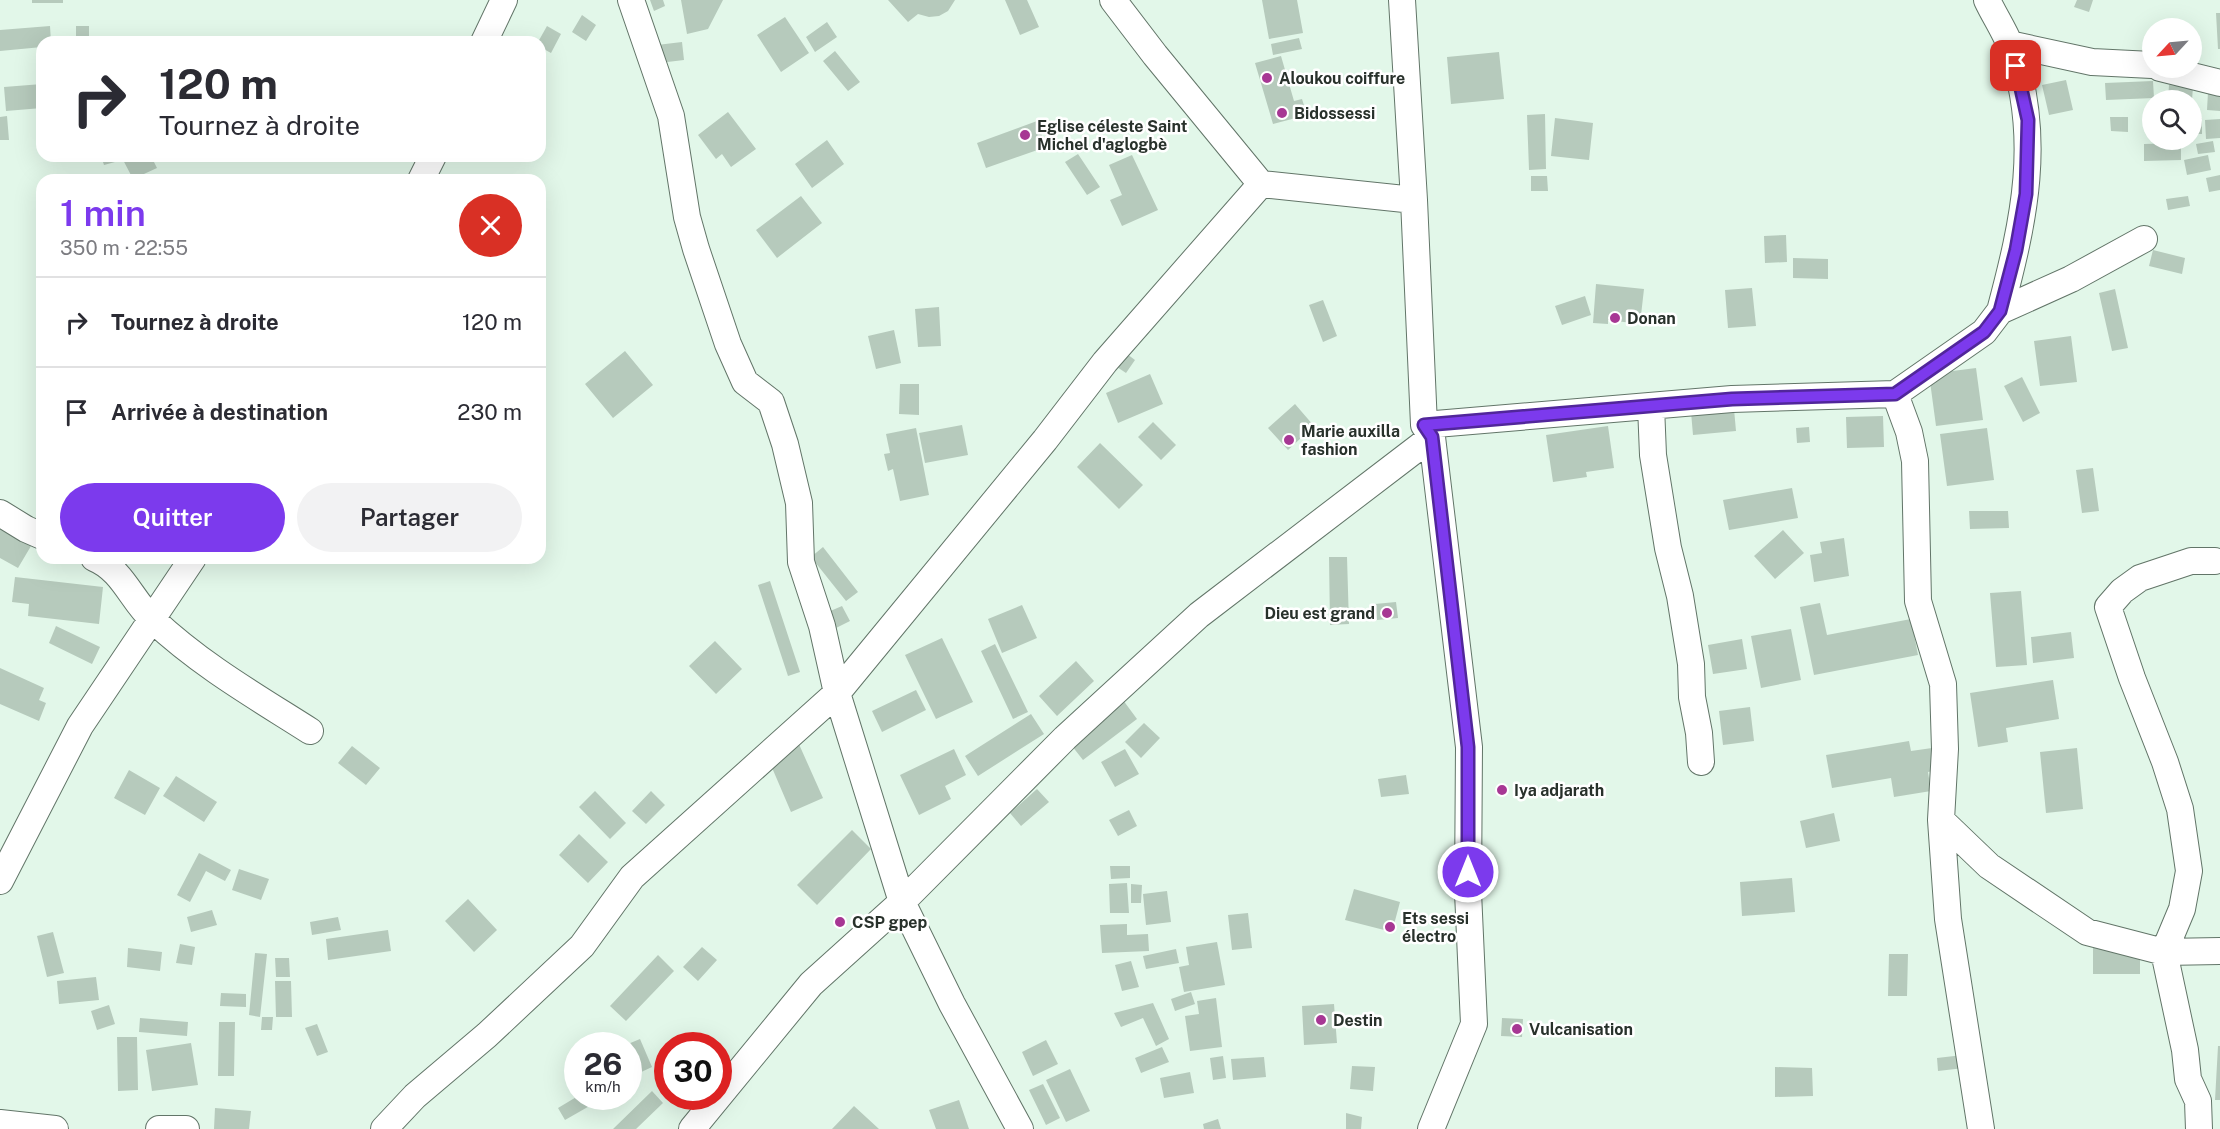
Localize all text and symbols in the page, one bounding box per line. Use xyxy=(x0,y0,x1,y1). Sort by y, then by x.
north arrow xyxy=(2142,18,2202,78)
map controls xyxy=(2142,18,2202,150)
pin xyxy=(1990,40,2041,91)
icon: arrive xyxy=(1999,49,2032,82)
text: 120 m xyxy=(159,59,278,108)
icon: right xyxy=(60,60,138,138)
place label: Aloukou coiffure xyxy=(1279,69,1405,88)
marker: Aloukou coiffure xyxy=(1260,71,1274,85)
button: search xyxy=(2142,90,2202,150)
place label: Bidossessi xyxy=(1294,104,1375,123)
marker: Bidossessi xyxy=(1275,106,1289,120)
text: Tournez à droite xyxy=(159,109,360,141)
place label: Eglise céleste Saint Michel d'aglogbè xyxy=(1037,117,1188,154)
marker: Eglise céleste Saint Michel d'aglogbè xyxy=(1018,128,1032,142)
text: 1 min xyxy=(60,192,146,234)
button: close xyxy=(459,194,522,257)
text: 350 m · 22:55 xyxy=(60,236,188,260)
icon: right xyxy=(60,306,93,339)
text: Tournez à droite xyxy=(111,309,279,335)
text: 120 m xyxy=(462,309,522,335)
place label: Donan xyxy=(1627,309,1676,328)
marker: Donan xyxy=(1608,311,1622,325)
icon: arrive xyxy=(60,396,93,429)
text: Arrivée à destination xyxy=(111,399,328,425)
text: 230 m xyxy=(457,399,522,425)
place label: Marie auxilla fashion xyxy=(1301,422,1400,459)
marker: Marie auxilla fashion xyxy=(1282,433,1296,447)
button: Quitter xyxy=(60,483,285,552)
button: Partager xyxy=(297,483,522,552)
place label: Dieu est grand xyxy=(1264,604,1375,623)
marker: Dieu est grand xyxy=(1380,606,1394,620)
place label: Iya adjarath xyxy=(1514,781,1604,800)
marker: Iya adjarath xyxy=(1495,783,1509,797)
position arrow xyxy=(1436,840,1500,904)
place label: Ets sessi électro xyxy=(1402,909,1469,946)
place label: CSP gpep xyxy=(852,913,928,932)
marker: CSP gpep xyxy=(833,915,847,929)
marker: Ets sessi électro xyxy=(1383,920,1397,934)
place label: Destin xyxy=(1333,1011,1383,1030)
marker: Destin xyxy=(1314,1013,1328,1027)
place label: Vulcanisation xyxy=(1529,1020,1633,1039)
marker: Vulcanisation xyxy=(1510,1022,1524,1036)
speed limit sign: 30 xyxy=(654,1032,732,1110)
text: 26 xyxy=(584,1046,622,1082)
text: km/h xyxy=(585,1078,621,1095)

